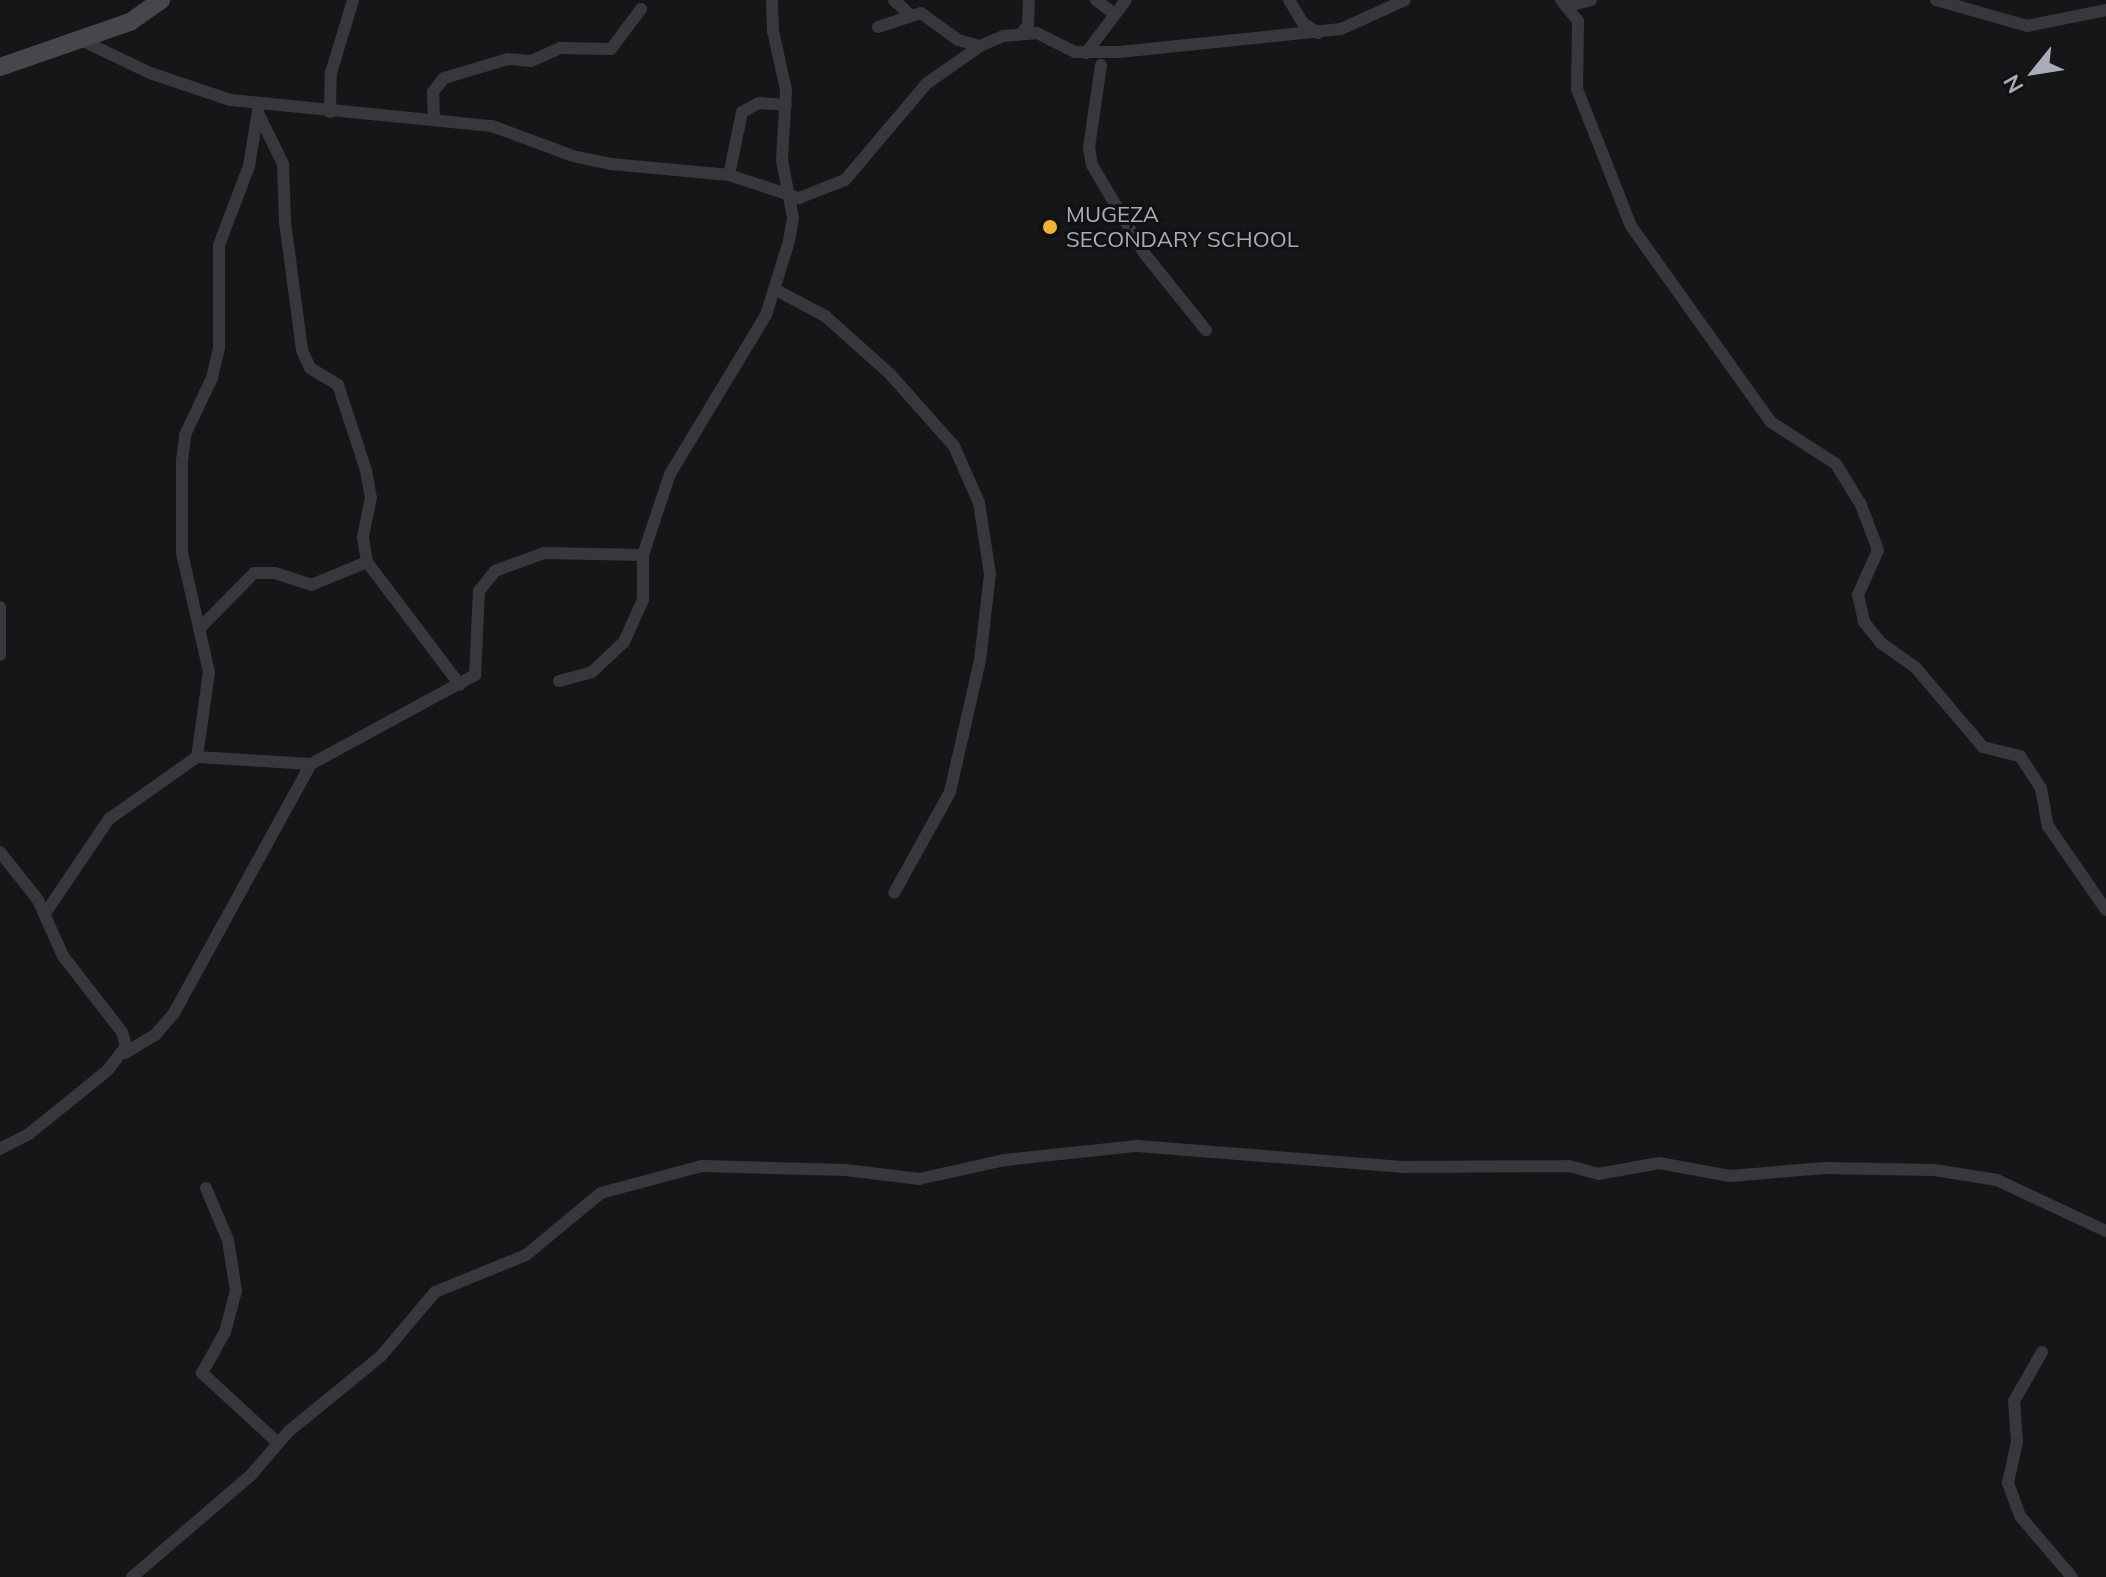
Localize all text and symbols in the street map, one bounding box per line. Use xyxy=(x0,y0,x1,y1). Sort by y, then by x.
north arrow xyxy=(1994,32,2074,112)
text: N xyxy=(1997,70,2029,98)
place label: MUGEZA SECONDARY SCHOOL xyxy=(1066,201,1299,252)
marker: MUGEZA SECONDARY SCHOOL xyxy=(1041,218,1059,236)

